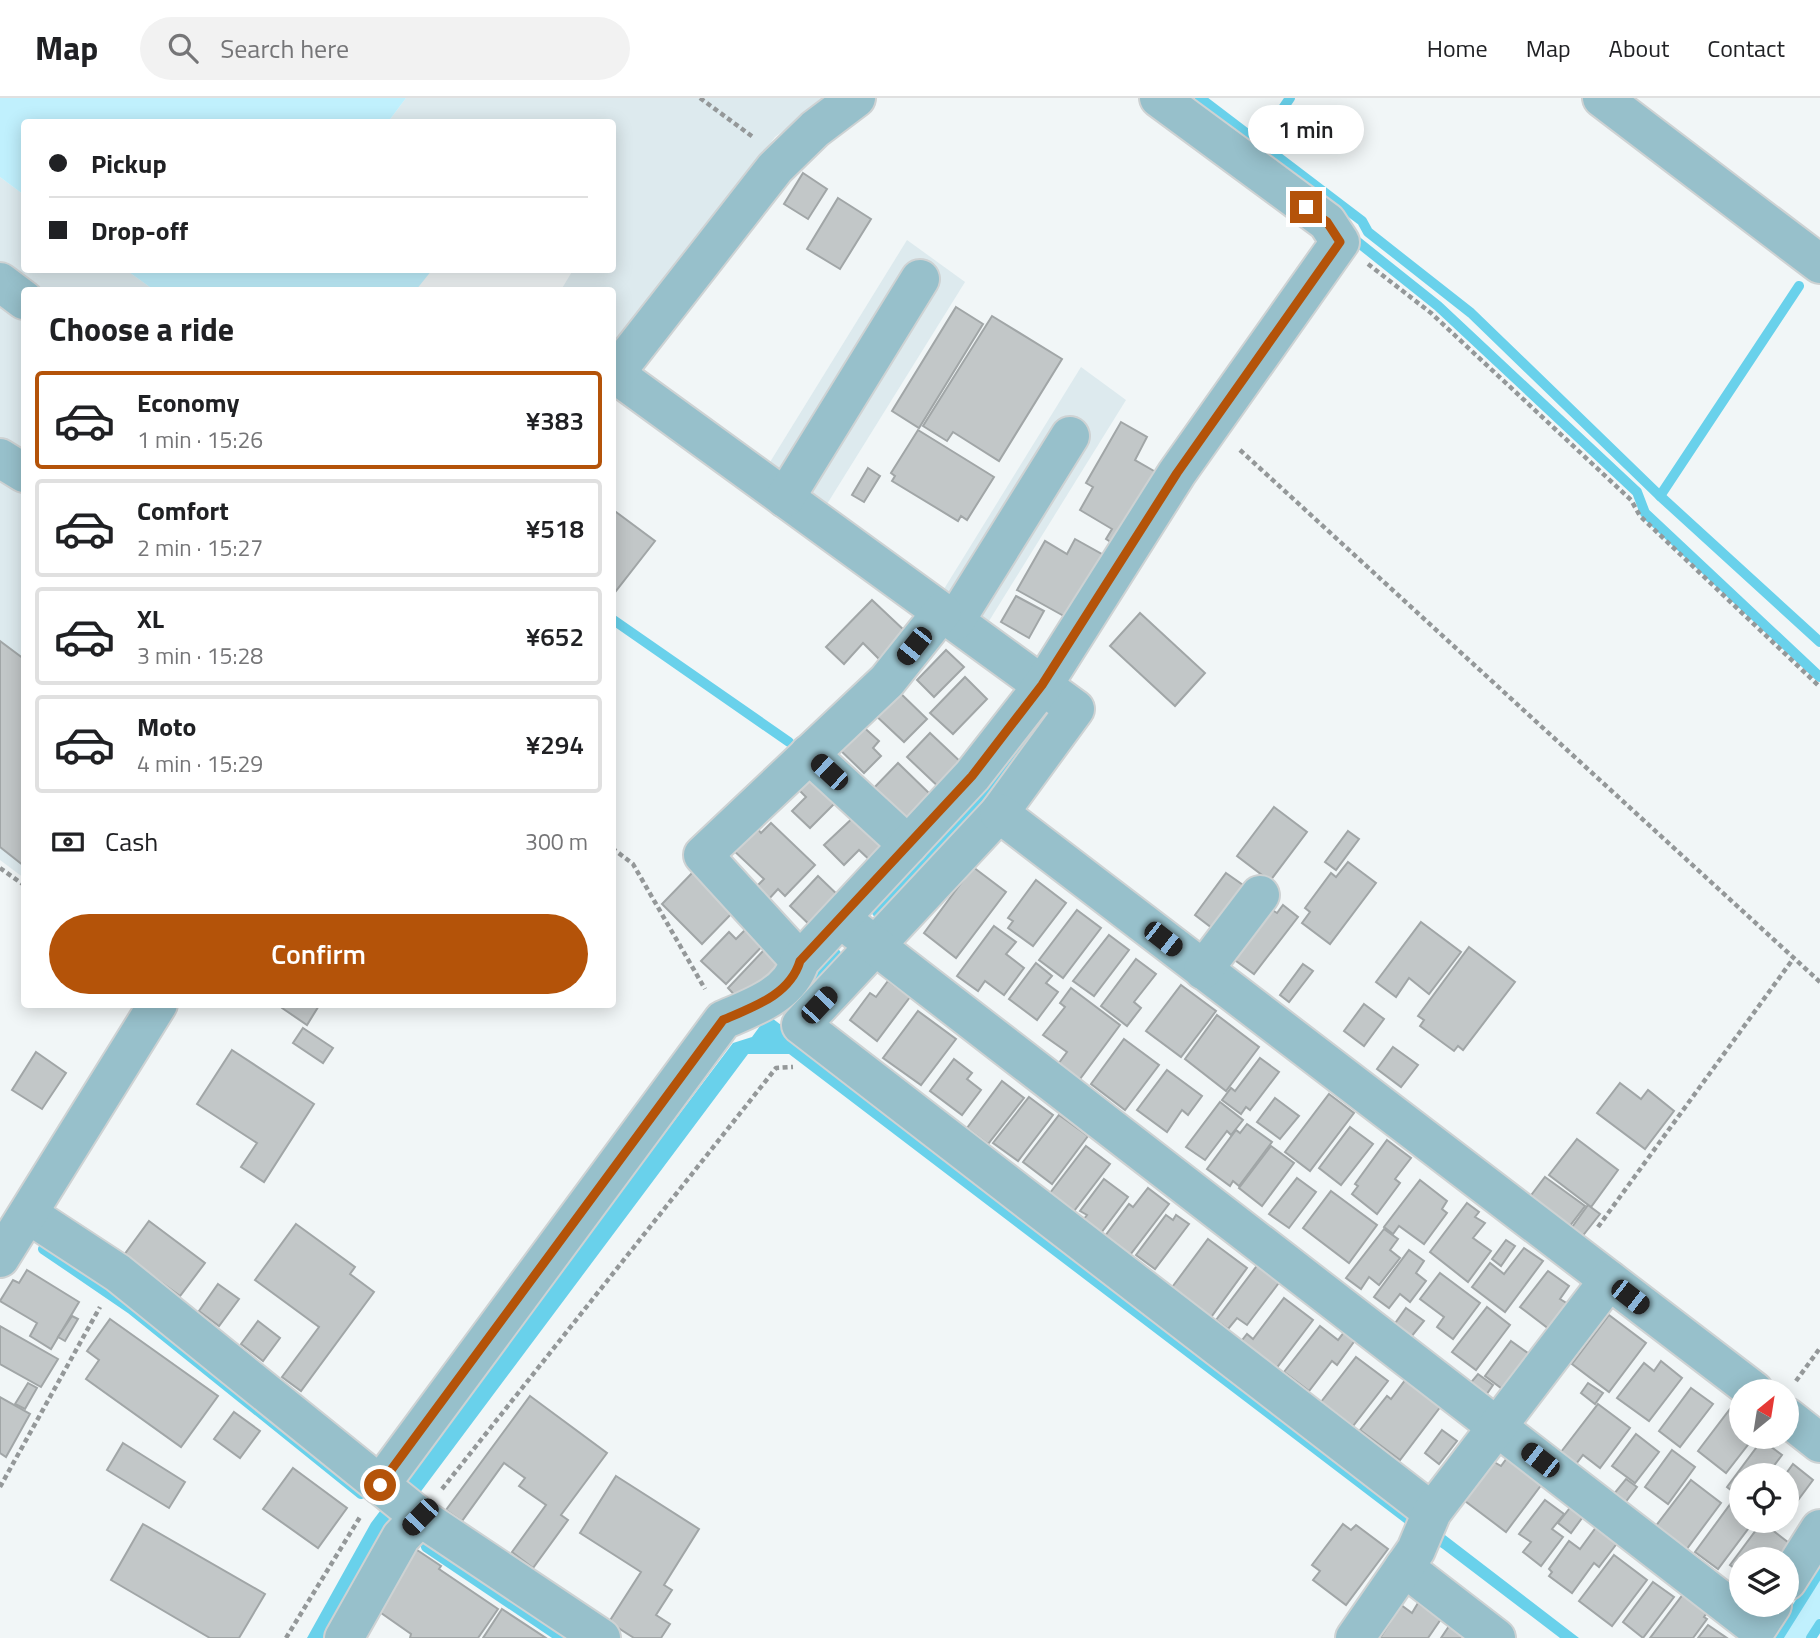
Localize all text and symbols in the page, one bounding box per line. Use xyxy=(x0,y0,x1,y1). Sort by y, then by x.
search box xyxy=(140,17,630,80)
text: Map xyxy=(35,23,98,73)
icon: search xyxy=(164,29,202,67)
text: Search here xyxy=(220,29,349,68)
text: Home xyxy=(1427,30,1488,66)
text: Map xyxy=(1526,30,1571,66)
text: About xyxy=(1609,30,1669,66)
text: Contact xyxy=(1707,30,1785,66)
callout: 1 min xyxy=(1248,105,1364,154)
text: 1 min xyxy=(1278,112,1334,147)
text: Pickup xyxy=(91,144,167,183)
route end xyxy=(1290,191,1322,223)
text: Drop-off xyxy=(91,211,188,250)
text: Choose a ride xyxy=(49,305,234,353)
text: Economy xyxy=(137,383,239,422)
icon: car xyxy=(53,389,116,452)
text: ¥383 xyxy=(526,401,584,440)
text: 1 min · 15:26 xyxy=(137,422,263,457)
text: Comfort xyxy=(137,491,229,530)
icon: car xyxy=(53,497,116,560)
text: ¥518 xyxy=(526,509,584,548)
text: 2 min · 15:27 xyxy=(137,530,263,565)
text: XL xyxy=(137,599,164,638)
icon: car xyxy=(53,605,116,668)
text: ¥652 xyxy=(526,617,584,656)
car xyxy=(893,623,936,669)
text: 3 min · 15:28 xyxy=(137,638,263,673)
text: Moto xyxy=(137,707,196,746)
icon: car xyxy=(53,713,116,776)
text: ¥294 xyxy=(526,725,584,764)
text: 4 min · 15:29 xyxy=(137,746,263,781)
car xyxy=(807,750,852,794)
text: Cash xyxy=(105,822,158,861)
icon: cash xyxy=(49,823,87,861)
text: 300 m xyxy=(525,824,588,859)
button: Confirm xyxy=(49,914,588,994)
car xyxy=(1140,918,1187,960)
car xyxy=(797,982,842,1028)
car xyxy=(1607,1276,1654,1318)
north arrow xyxy=(1729,1379,1799,1449)
map controls xyxy=(1729,1379,1799,1617)
car xyxy=(1517,1439,1564,1481)
button: locate xyxy=(1729,1463,1799,1533)
route start xyxy=(364,1469,396,1501)
car xyxy=(398,1495,443,1539)
button: layers xyxy=(1729,1547,1799,1617)

